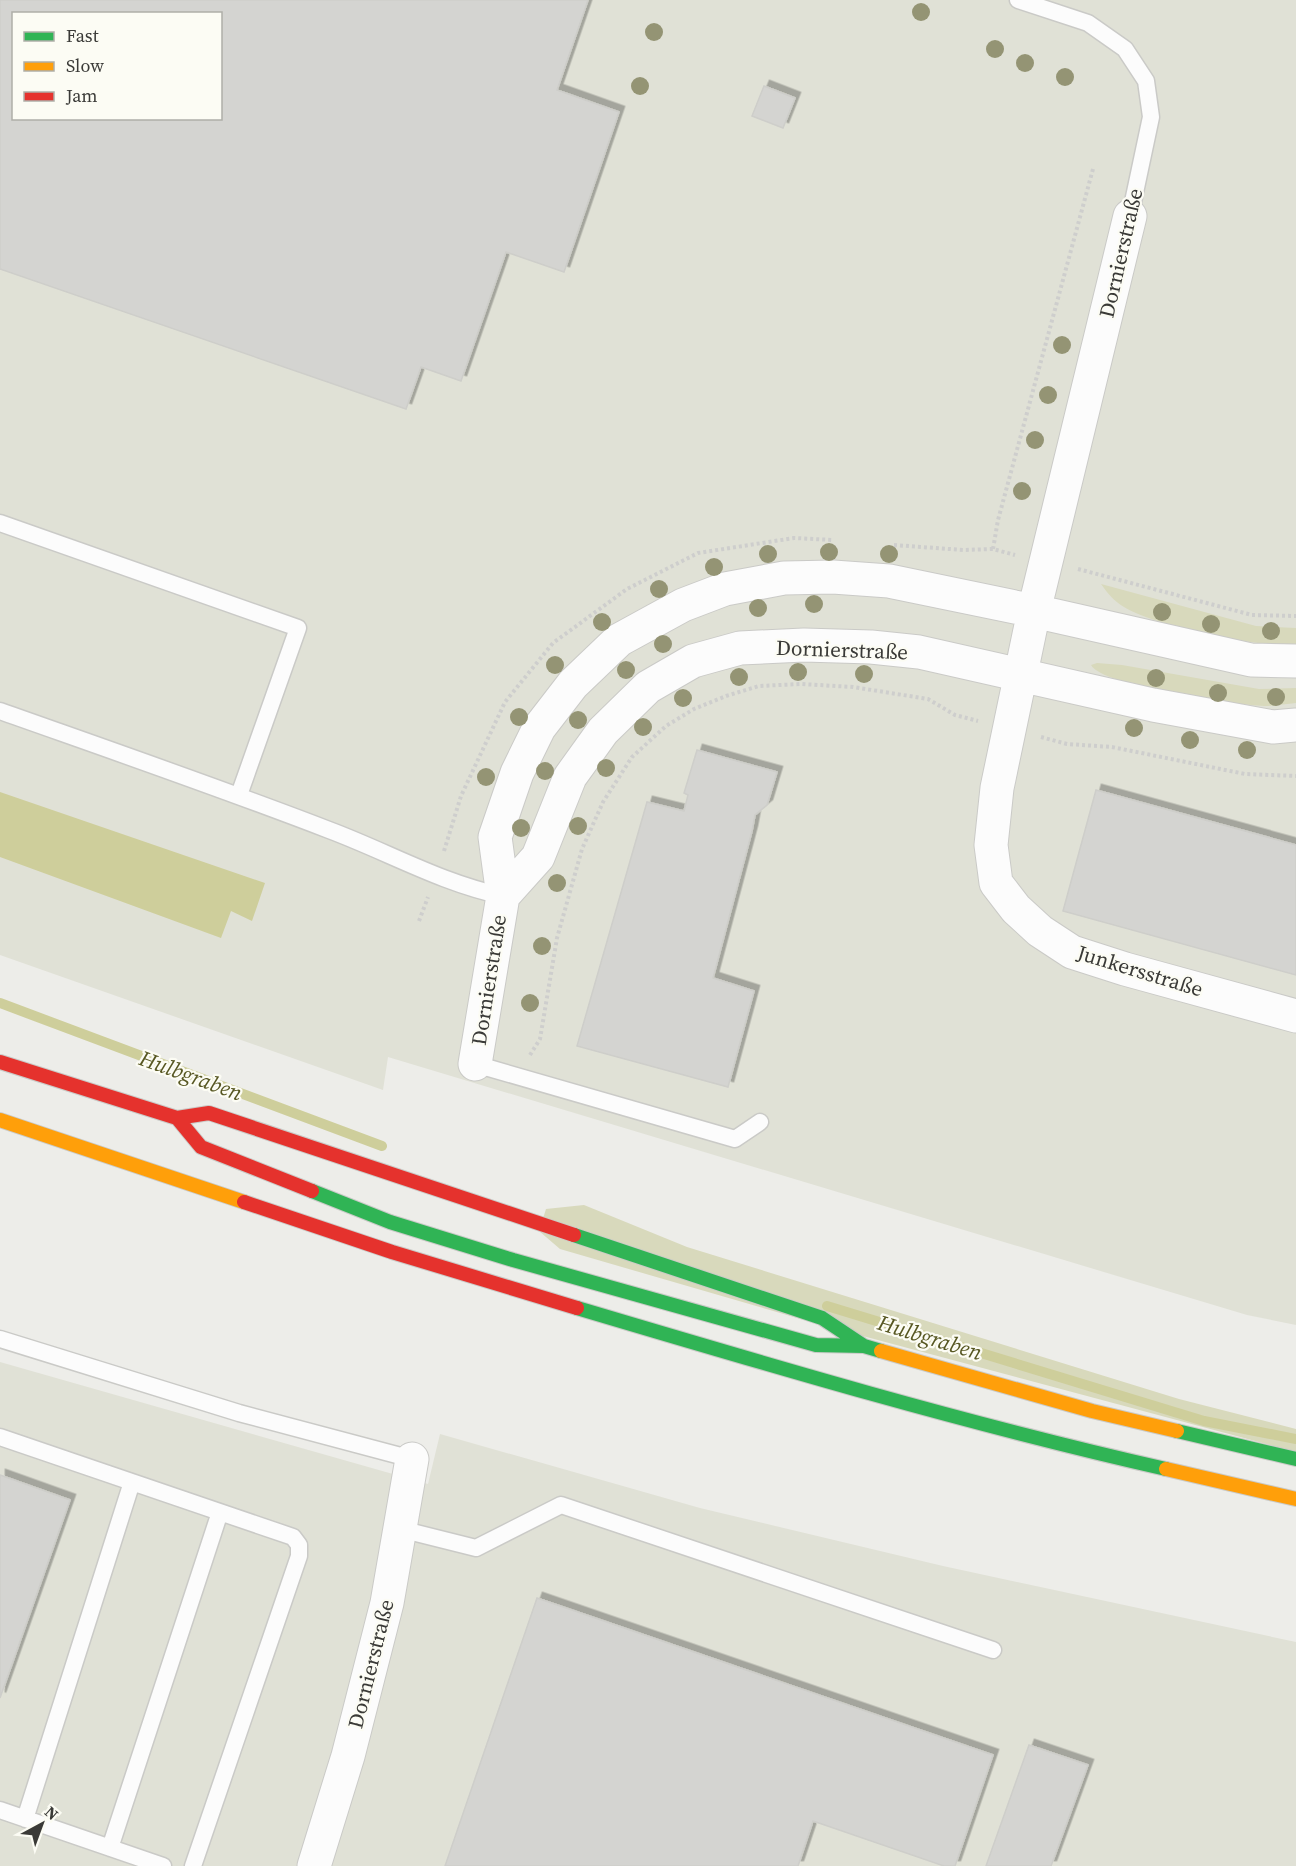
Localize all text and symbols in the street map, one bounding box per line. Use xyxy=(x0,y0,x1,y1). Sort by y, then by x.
legend xyxy=(12,12,222,120)
text: Fast xyxy=(66,23,99,48)
text: Slow xyxy=(66,53,104,78)
text: Jam xyxy=(65,83,98,108)
street label: Dornierstraße xyxy=(1092,185,1150,321)
street label: Dornierstraße xyxy=(775,633,909,666)
street label: Dornierstraße xyxy=(464,912,513,1047)
street label: Junkersstraße xyxy=(1073,937,1207,1003)
water label: Hulbgraben xyxy=(134,1042,247,1108)
water label: Hulbgraben xyxy=(873,1307,986,1367)
street label: Dornierstraße xyxy=(340,1596,401,1731)
north arrow xyxy=(12,1794,72,1854)
text: N xyxy=(40,1801,64,1825)

